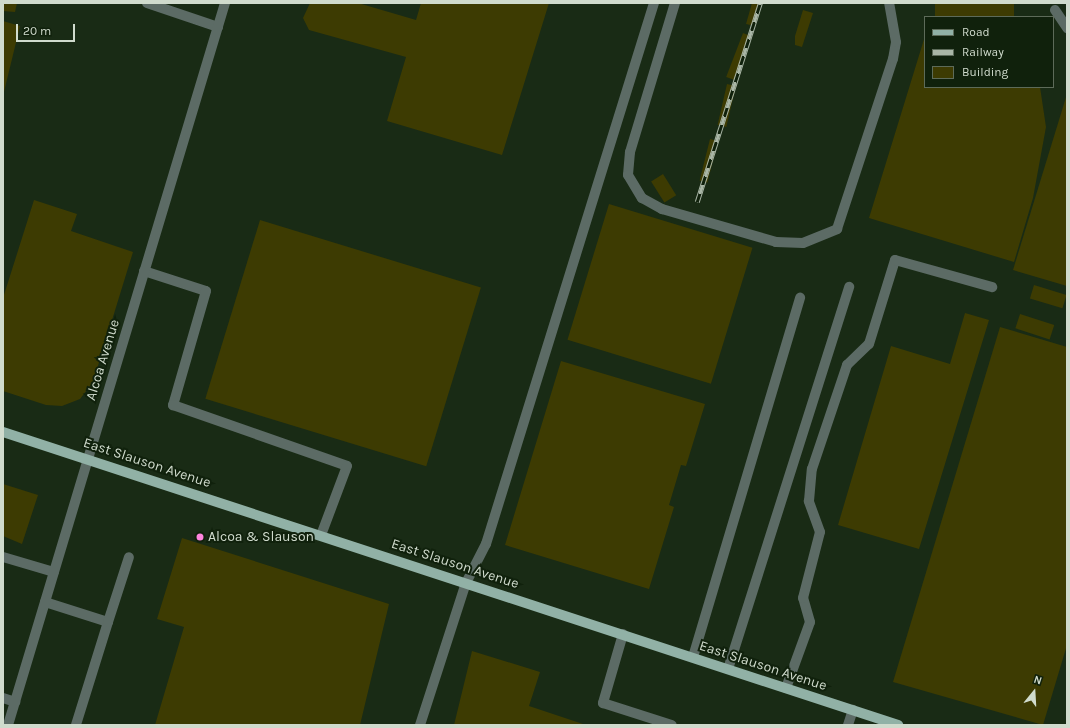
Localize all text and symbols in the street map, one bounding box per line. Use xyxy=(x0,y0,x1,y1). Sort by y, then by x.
scale bar xyxy=(18,16,77,42)
legend xyxy=(924,16,1054,88)
text: 20 m xyxy=(23,24,51,38)
text: Road xyxy=(962,25,990,39)
text: Railway xyxy=(962,45,1004,59)
text: Building xyxy=(962,65,1008,79)
street label: Alcoa Avenue xyxy=(83,317,123,403)
street label: East Slauson Avenue xyxy=(81,434,213,492)
place label: Alcoa & Slauson xyxy=(208,529,314,545)
marker: Alcoa & Slauson xyxy=(195,532,205,542)
street label: East Slauson Avenue xyxy=(389,535,521,593)
street label: East Slauson Avenue xyxy=(697,637,829,695)
north arrow xyxy=(1014,672,1054,712)
text: N xyxy=(1032,673,1044,688)

